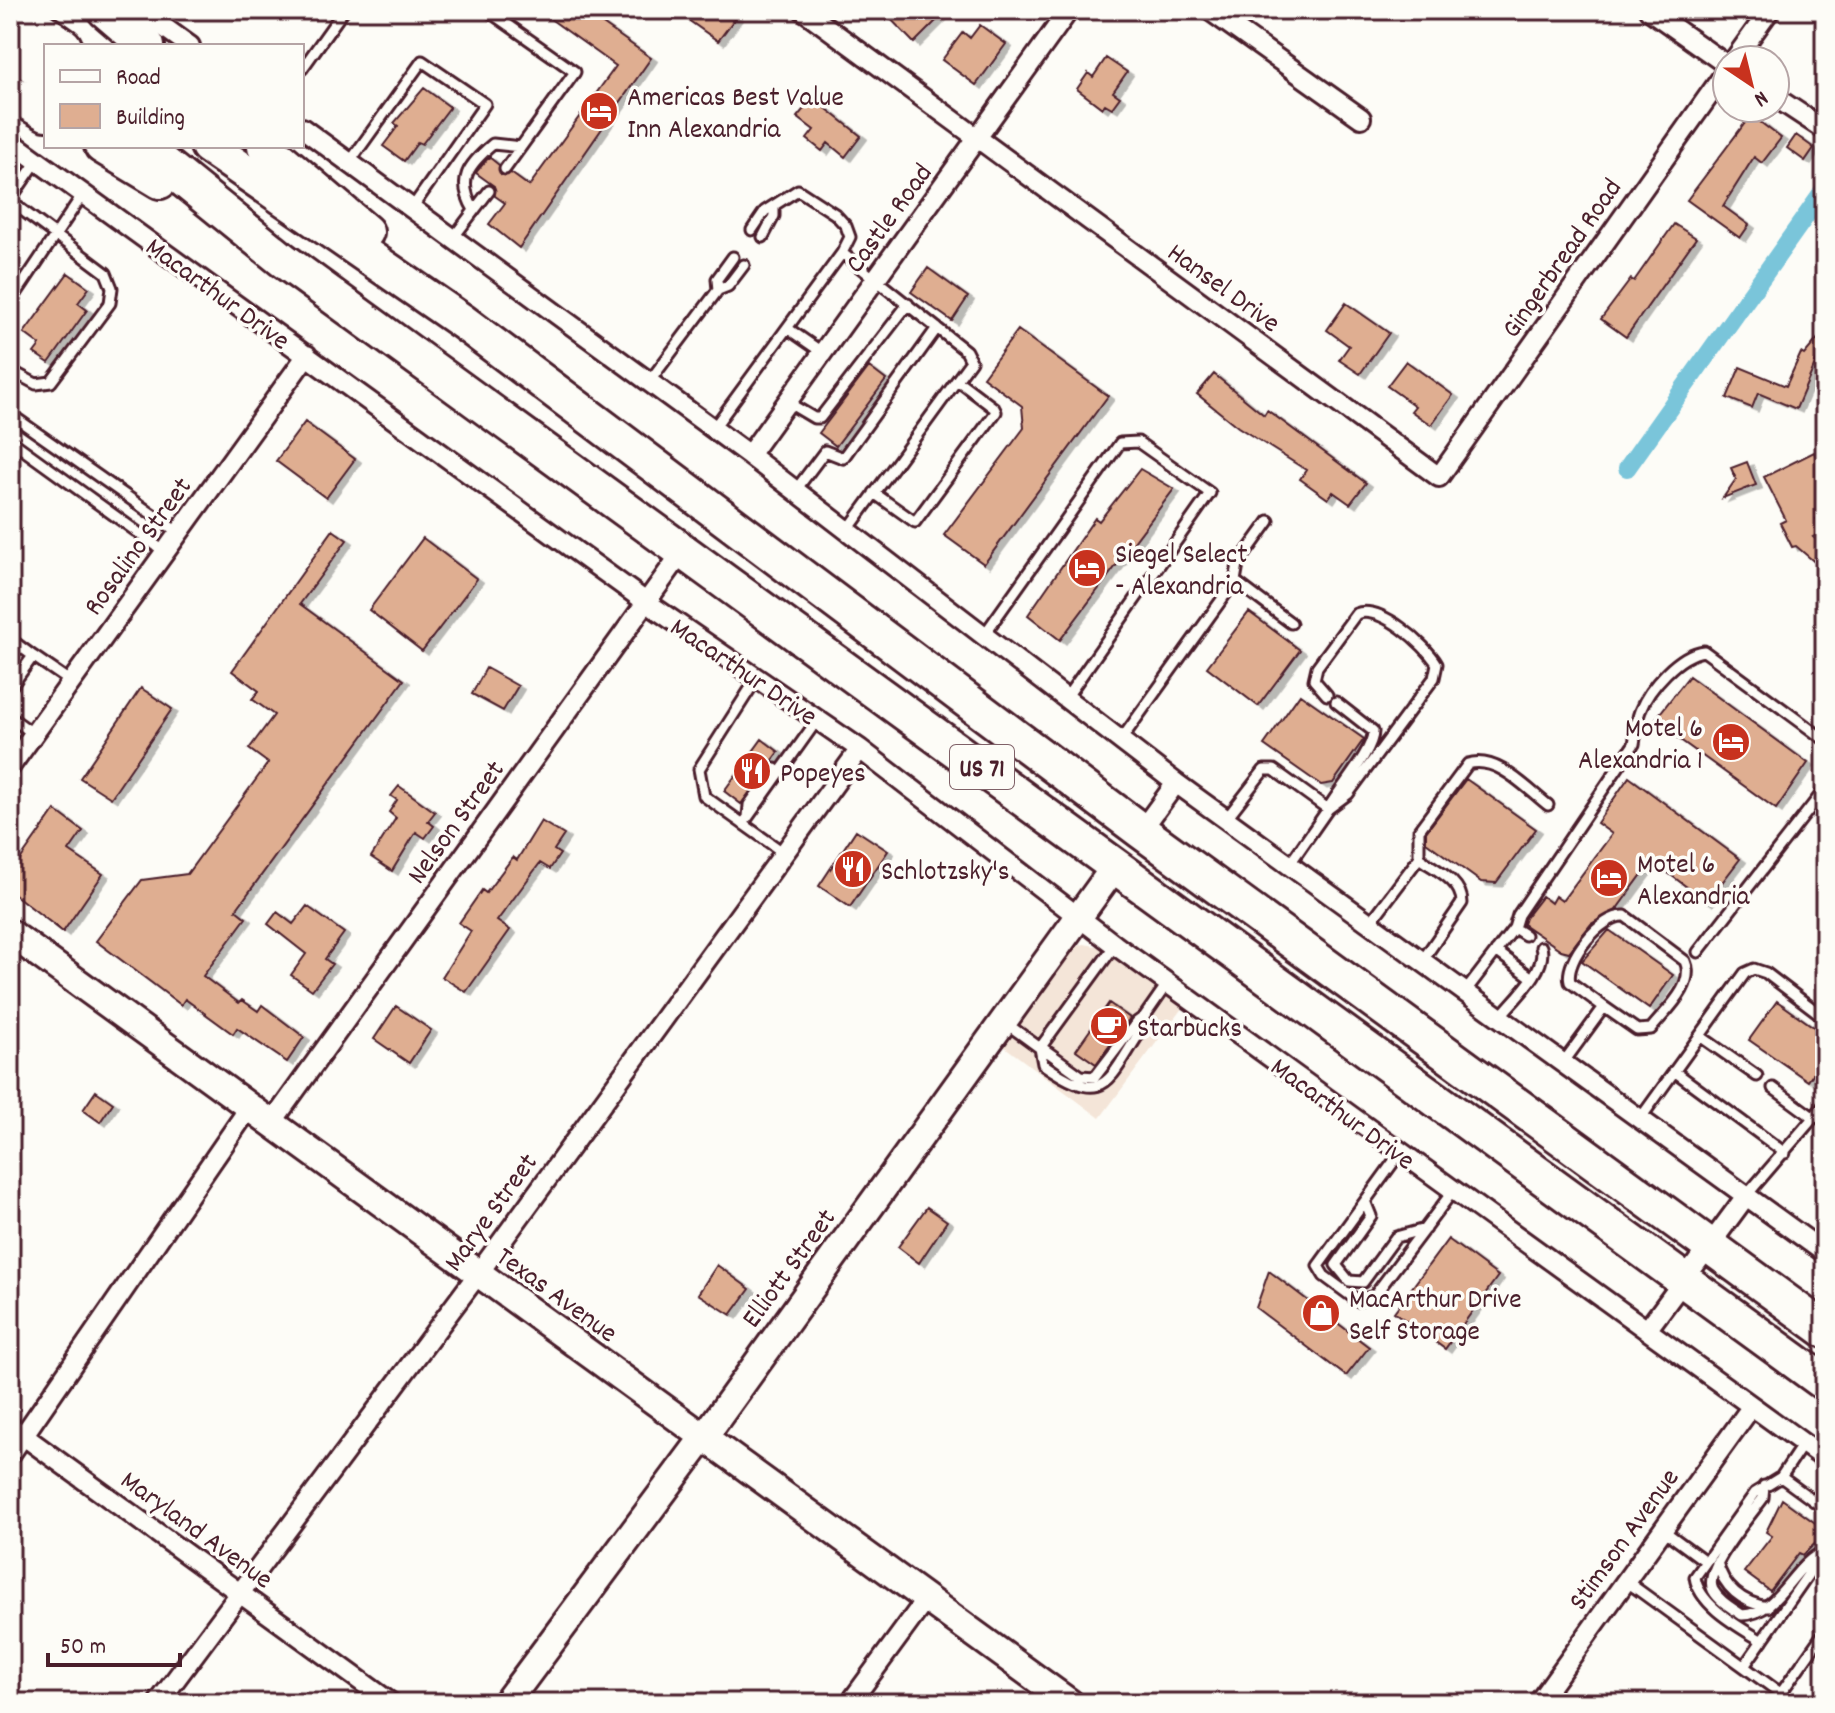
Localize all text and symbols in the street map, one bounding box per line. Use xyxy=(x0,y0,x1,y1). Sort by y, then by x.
legend xyxy=(44,44,304,148)
north arrow xyxy=(1711,44,1791,124)
text: Road xyxy=(116,62,161,96)
place label: Americas Best Value Inn Alexandria xyxy=(627,80,844,152)
text: N xyxy=(1747,82,1774,113)
hotel icon: Americas Best Value Inn Alexandria xyxy=(578,90,620,132)
text: Building xyxy=(116,102,185,136)
street label: Castle Road xyxy=(838,157,945,283)
street label: Gingerbread Road xyxy=(1494,172,1634,348)
street label: Macarthur Drive xyxy=(135,230,297,362)
street label: Hansel Drive xyxy=(1157,235,1287,345)
street label: Rosalino Street xyxy=(76,470,204,625)
place label: Siegel Select - Alexandria xyxy=(1115,537,1248,609)
hotel icon: Siegel Select - Alexandria xyxy=(1066,547,1108,589)
street label: Macarthur Drive xyxy=(660,610,824,738)
place label: Motel 6 Alexandria 1 xyxy=(1578,711,1703,783)
hotel icon: Motel 6 Alexandria 1 xyxy=(1710,721,1752,763)
road number: US 71 xyxy=(950,745,1014,789)
restaurant icon: Popeyes xyxy=(731,750,773,792)
street label: Nelson Street xyxy=(399,754,517,894)
place label: Popeyes xyxy=(780,756,866,796)
place label: Motel 6 Alexandria xyxy=(1637,847,1750,919)
restaurant icon: Schlotzsky's xyxy=(832,848,874,890)
place label: Schlotzsky's xyxy=(881,854,1009,894)
hotel icon: Motel 6 Alexandria xyxy=(1588,857,1630,899)
cafe icon: Starbucks xyxy=(1088,1005,1130,1047)
place label: Starbucks xyxy=(1137,1011,1242,1051)
street label: Macarthur Drive xyxy=(1260,1050,1422,1182)
street label: Marye Street xyxy=(436,1146,550,1282)
street label: Elliott Street xyxy=(734,1202,848,1338)
street label: Texas Avenue xyxy=(486,1239,624,1355)
place label: MacArthur Drive Self Storage xyxy=(1349,1282,1521,1354)
shop icon: MacArthur Drive Self Storage xyxy=(1300,1292,1342,1334)
street label: Stimson Avenue xyxy=(1561,1462,1691,1620)
street label: Maryland Avenue xyxy=(110,1463,280,1601)
scale bar xyxy=(48,1617,180,1667)
text: 50 m xyxy=(60,1631,106,1665)

